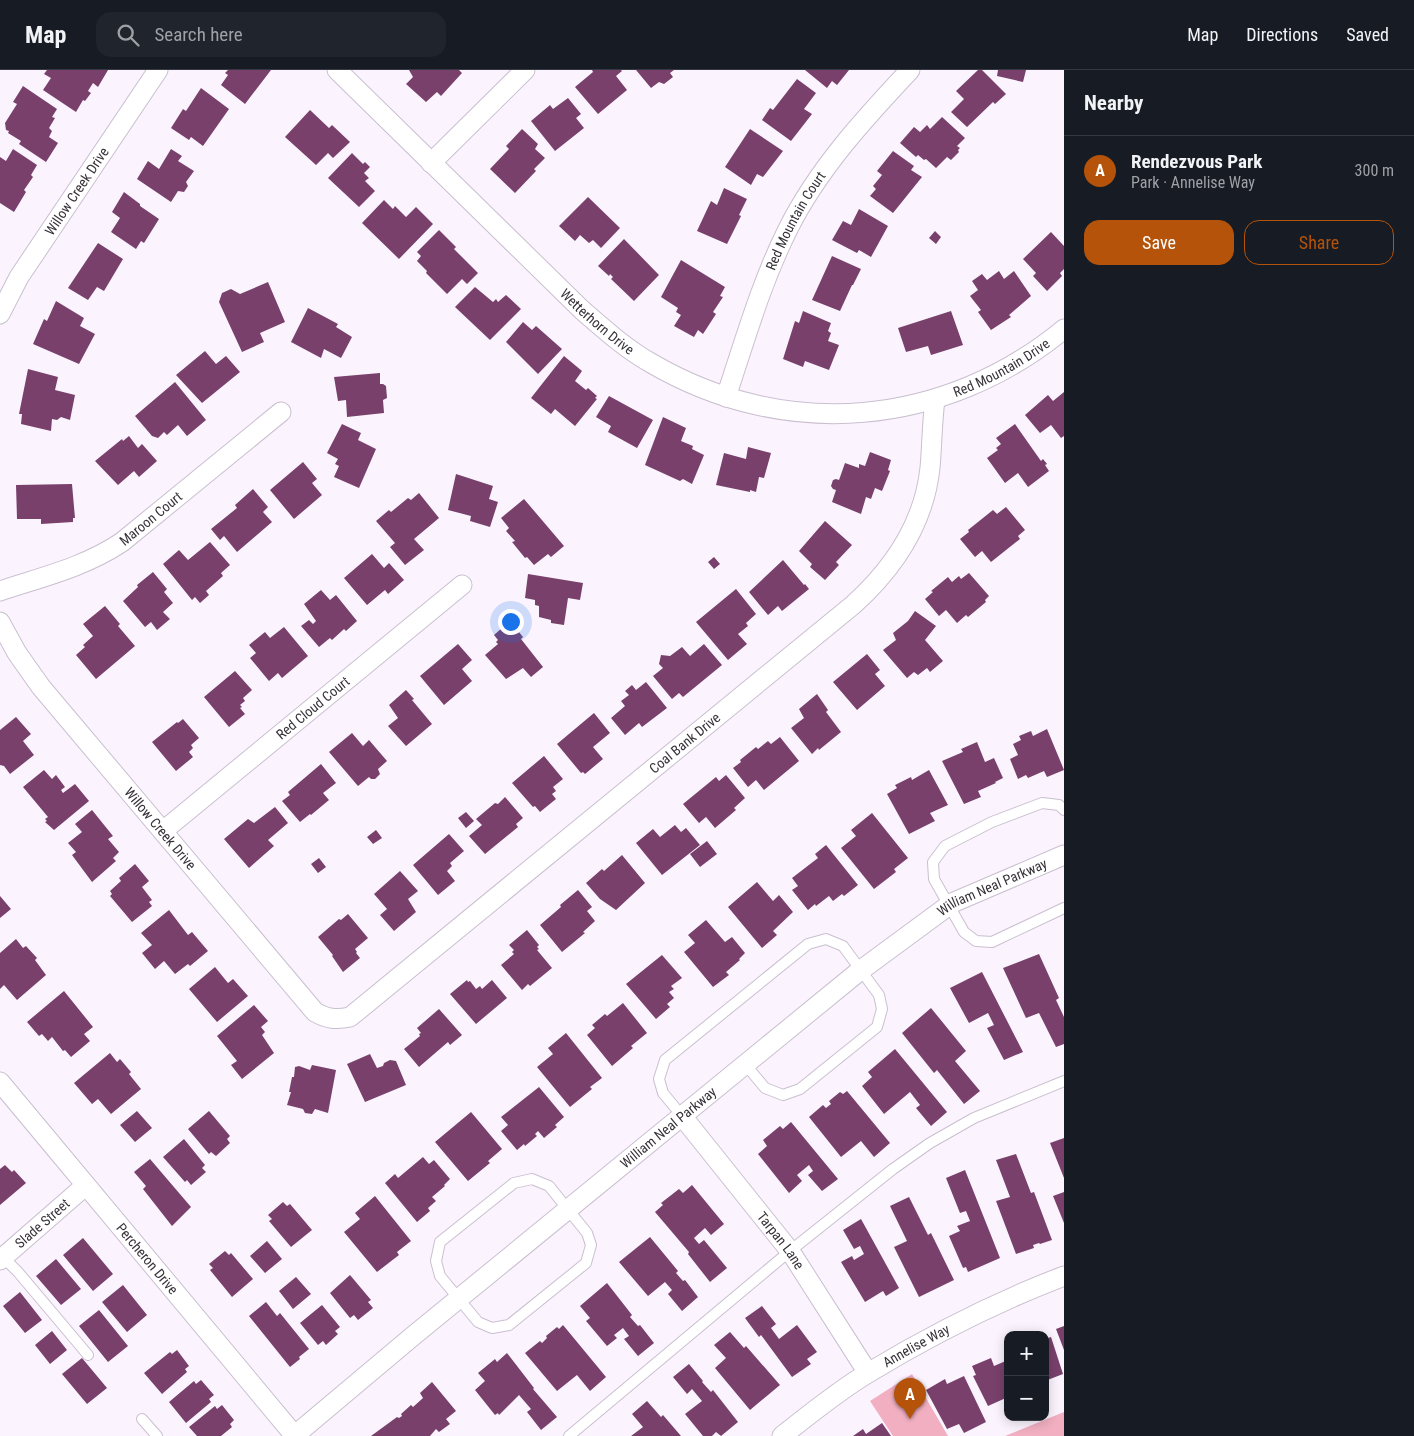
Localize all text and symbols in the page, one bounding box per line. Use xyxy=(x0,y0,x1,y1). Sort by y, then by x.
search box xyxy=(96,12,446,57)
text: Map xyxy=(25,21,66,49)
icon: search xyxy=(114,21,142,49)
text: Search here xyxy=(154,23,243,46)
text: Map xyxy=(1187,24,1218,45)
text: Directions xyxy=(1246,24,1318,45)
text: Saved xyxy=(1346,24,1389,45)
text: Nearby xyxy=(1084,91,1143,115)
street label: Willow Creek Drive xyxy=(41,144,112,238)
text: Rendezvous Park xyxy=(1131,150,1262,173)
text: A xyxy=(1095,161,1105,180)
text: 300 m xyxy=(1355,161,1394,180)
street label: Red Mountain Court xyxy=(762,168,829,272)
text: Park · Annelise Way xyxy=(1131,173,1255,192)
button: Save xyxy=(1084,220,1234,265)
button: Share xyxy=(1244,220,1394,265)
street label: Wetterhorn Drive xyxy=(557,285,637,358)
street label: Red Mountain Drive xyxy=(951,335,1053,400)
street label: Maroon Court xyxy=(116,488,185,549)
your location xyxy=(498,609,524,635)
street label: Red Cloud Court xyxy=(273,673,353,742)
street label: Coal Bank Drive xyxy=(646,709,724,777)
street label: Willow Creek Drive xyxy=(121,784,200,873)
street label: William Neal Parkway xyxy=(934,855,1050,919)
street label: William Neal Parkway xyxy=(617,1083,719,1171)
street label: Slade Street xyxy=(12,1195,73,1251)
street label: Tarpan Lane xyxy=(754,1209,808,1273)
street label: Percheron Drive xyxy=(113,1220,182,1298)
street label: Annelise Way xyxy=(880,1321,952,1370)
map controls xyxy=(1004,1331,1049,1421)
button: + xyxy=(1004,1331,1049,1376)
button: − xyxy=(1004,1376,1049,1421)
pin: A xyxy=(894,1378,926,1419)

